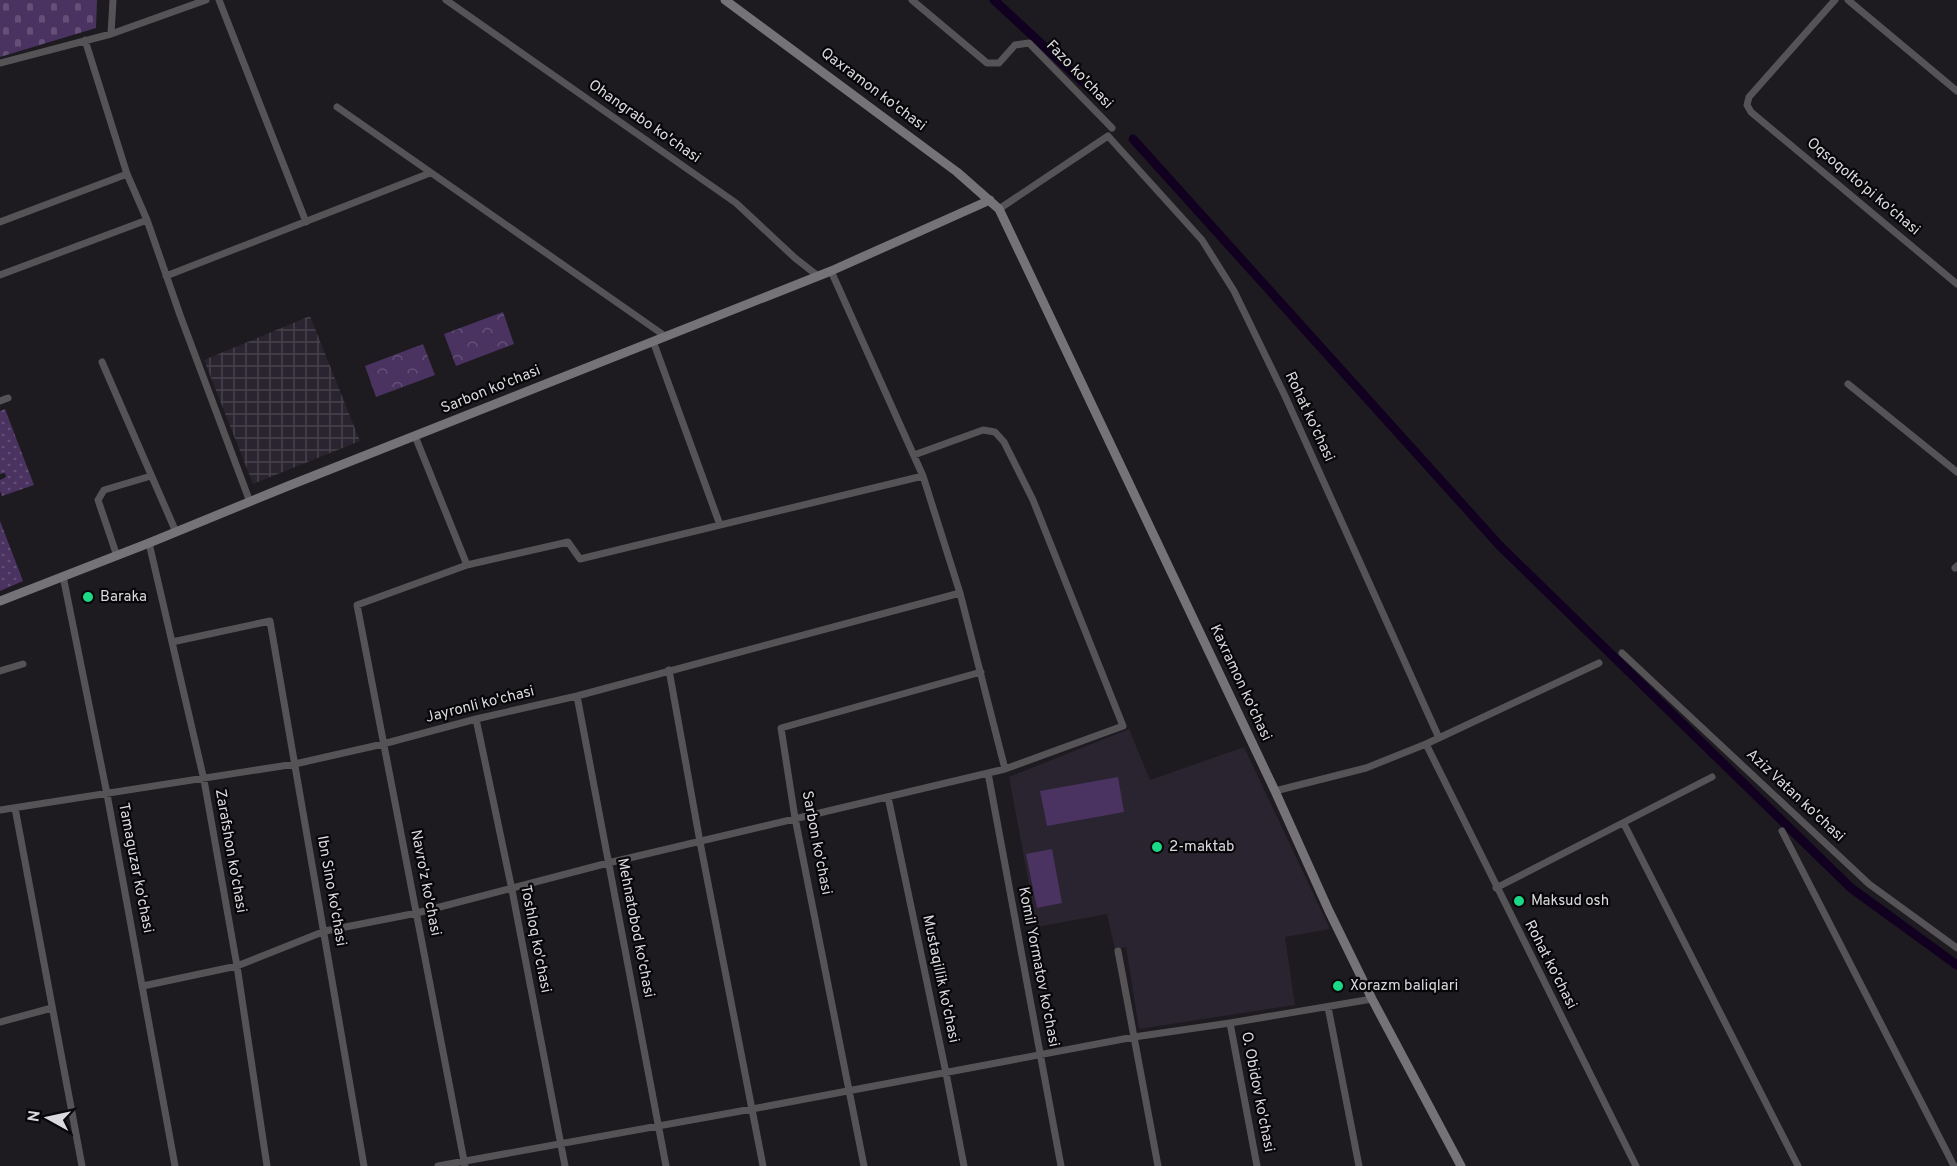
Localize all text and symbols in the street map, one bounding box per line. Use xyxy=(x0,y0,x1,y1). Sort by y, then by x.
street label: Fazo ko'chasi xyxy=(1041,37,1117,113)
street label: Qaxramon ko'chasi xyxy=(816,44,930,136)
street label: Ohangrabo ko'chasi xyxy=(584,76,704,168)
street label: Oqsoqolto'pi ko'chasi xyxy=(1802,134,1924,240)
street label: Sarbon ko'chasi xyxy=(438,361,544,419)
street label: Rohat ko'chasi xyxy=(1280,369,1338,465)
place label: Baraka xyxy=(100,588,147,607)
marker: Baraka xyxy=(81,590,95,604)
street label: Kaxramon ko'chasi xyxy=(1205,622,1275,744)
street label: Jayronli ko'chasi xyxy=(424,682,536,728)
street label: Aziz Vatan ko'chasi xyxy=(1742,745,1848,847)
street label: Zarafshon ko'chasi xyxy=(210,787,250,915)
street label: Sarbon ko'chasi xyxy=(797,789,835,897)
street label: Tamaguzar ko'chasi xyxy=(113,801,157,935)
street label: Navro'z ko'chasi xyxy=(405,828,445,938)
street label: Ibn Sino ko'chasi xyxy=(312,834,350,948)
place label: 2-maktab xyxy=(1169,838,1234,857)
marker: 2-maktab xyxy=(1150,840,1164,854)
street label: Mehnatobod ko'chasi xyxy=(612,857,658,999)
street label: Toshloq ko'chasi xyxy=(515,883,555,995)
street label: Komil Yormatov ko'chasi xyxy=(1013,885,1063,1049)
place label: Maksud osh xyxy=(1531,892,1609,911)
marker: Maksud osh xyxy=(1512,894,1526,908)
street label: Mustaqillik ko'chasi xyxy=(917,913,963,1045)
street label: Rohat ko'chasi xyxy=(1519,917,1581,1013)
place label: Xorazm baliqlari xyxy=(1350,977,1458,996)
marker: Xorazm baliqlari xyxy=(1331,979,1345,993)
street label: O. Obidov ko'chasi xyxy=(1236,1030,1278,1154)
north arrow xyxy=(18,1088,78,1148)
text: N xyxy=(24,1109,46,1123)

